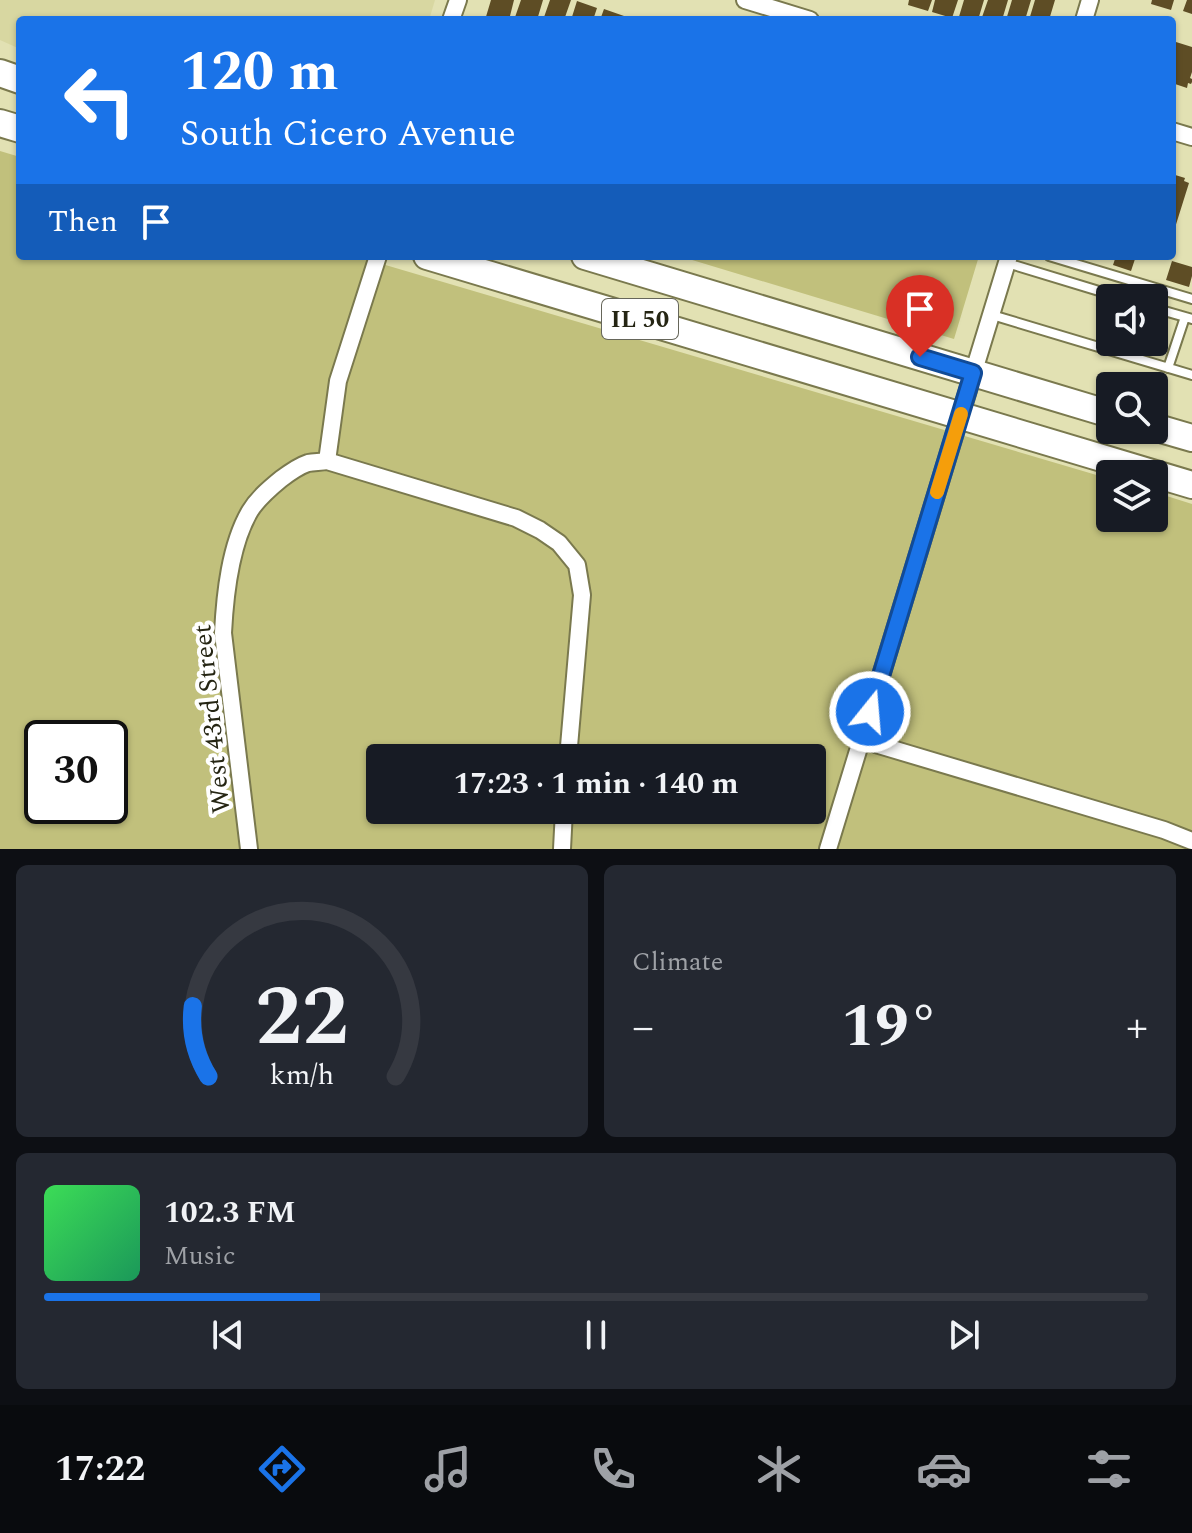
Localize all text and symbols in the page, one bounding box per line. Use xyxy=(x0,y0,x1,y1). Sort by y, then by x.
text: 120 m xyxy=(180,30,339,115)
icon: left xyxy=(48,48,152,152)
text: South Cicero Avenue xyxy=(180,107,516,162)
text: Then xyxy=(48,199,118,245)
icon: arrive xyxy=(134,200,178,244)
pin xyxy=(886,275,954,357)
map controls xyxy=(1096,284,1168,532)
button: sound xyxy=(1096,284,1168,356)
icon: arrive xyxy=(898,287,942,331)
road number: IL 50 xyxy=(602,299,678,339)
button: search xyxy=(1096,372,1168,444)
button: layers xyxy=(1096,460,1168,532)
street label: West 43rd Street xyxy=(182,622,242,815)
position arrow xyxy=(828,670,912,754)
speed limit sign: 30 xyxy=(24,720,128,824)
text: 17:23 · 1 min · 140 m xyxy=(453,761,739,807)
text: Climate xyxy=(632,942,723,982)
text: 22 xyxy=(255,955,349,1082)
text: 19° xyxy=(841,981,939,1073)
text: − xyxy=(632,994,654,1061)
text: + xyxy=(1126,994,1148,1061)
text: km/h xyxy=(270,1054,334,1097)
text: 102.3 FM xyxy=(164,1190,296,1236)
text: Music xyxy=(164,1236,235,1276)
icon: previous xyxy=(206,1313,250,1357)
icon: pause xyxy=(574,1313,618,1357)
icon: next xyxy=(942,1313,986,1357)
icon: directions xyxy=(254,1441,310,1497)
icon: music xyxy=(420,1441,476,1497)
icon: phone xyxy=(585,1441,641,1497)
icon: climate xyxy=(751,1441,807,1497)
icon: car xyxy=(916,1441,972,1497)
icon: filters xyxy=(1081,1441,1137,1497)
text: 17:22 xyxy=(55,1442,145,1497)

